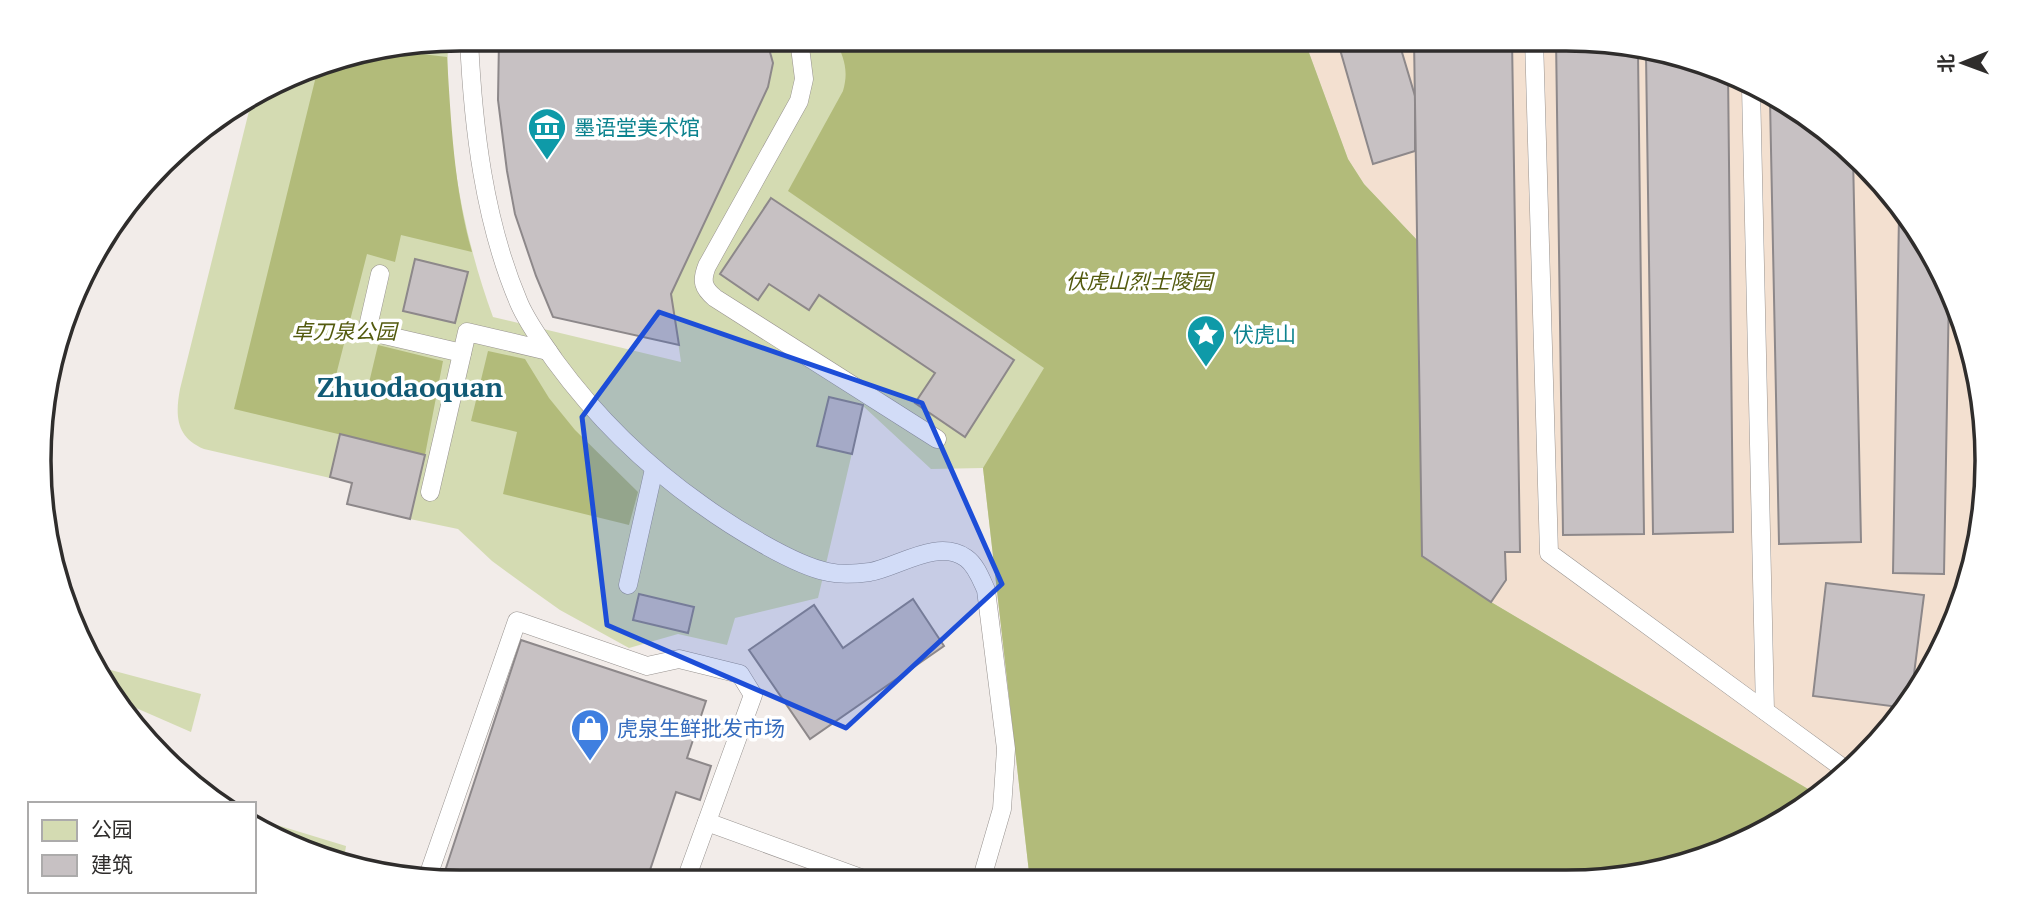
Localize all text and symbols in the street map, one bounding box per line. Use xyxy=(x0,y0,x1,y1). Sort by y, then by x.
north arrow xyxy=(1928,28,1998,98)
text: 北 xyxy=(1933,54,1958,73)
museum icon: 墨语堂美术馆 xyxy=(526,106,568,161)
place label: 墨语堂美术馆 xyxy=(574,113,700,141)
park label: 伏虎山烈士陵园 xyxy=(1066,267,1215,295)
place icon: 伏虎山 xyxy=(1185,313,1227,368)
park label: 卓刀泉公园 xyxy=(292,317,399,345)
place label: 伏虎山 xyxy=(1233,320,1296,348)
district label: Zhuodaoquan xyxy=(317,368,503,405)
shop icon: 虎泉生鲜批发市场 xyxy=(569,707,611,762)
place label: 虎泉生鲜批发市场 xyxy=(617,714,785,742)
legend xyxy=(28,802,256,893)
text: 公园 xyxy=(91,815,133,843)
text: 建筑 xyxy=(91,850,133,878)

